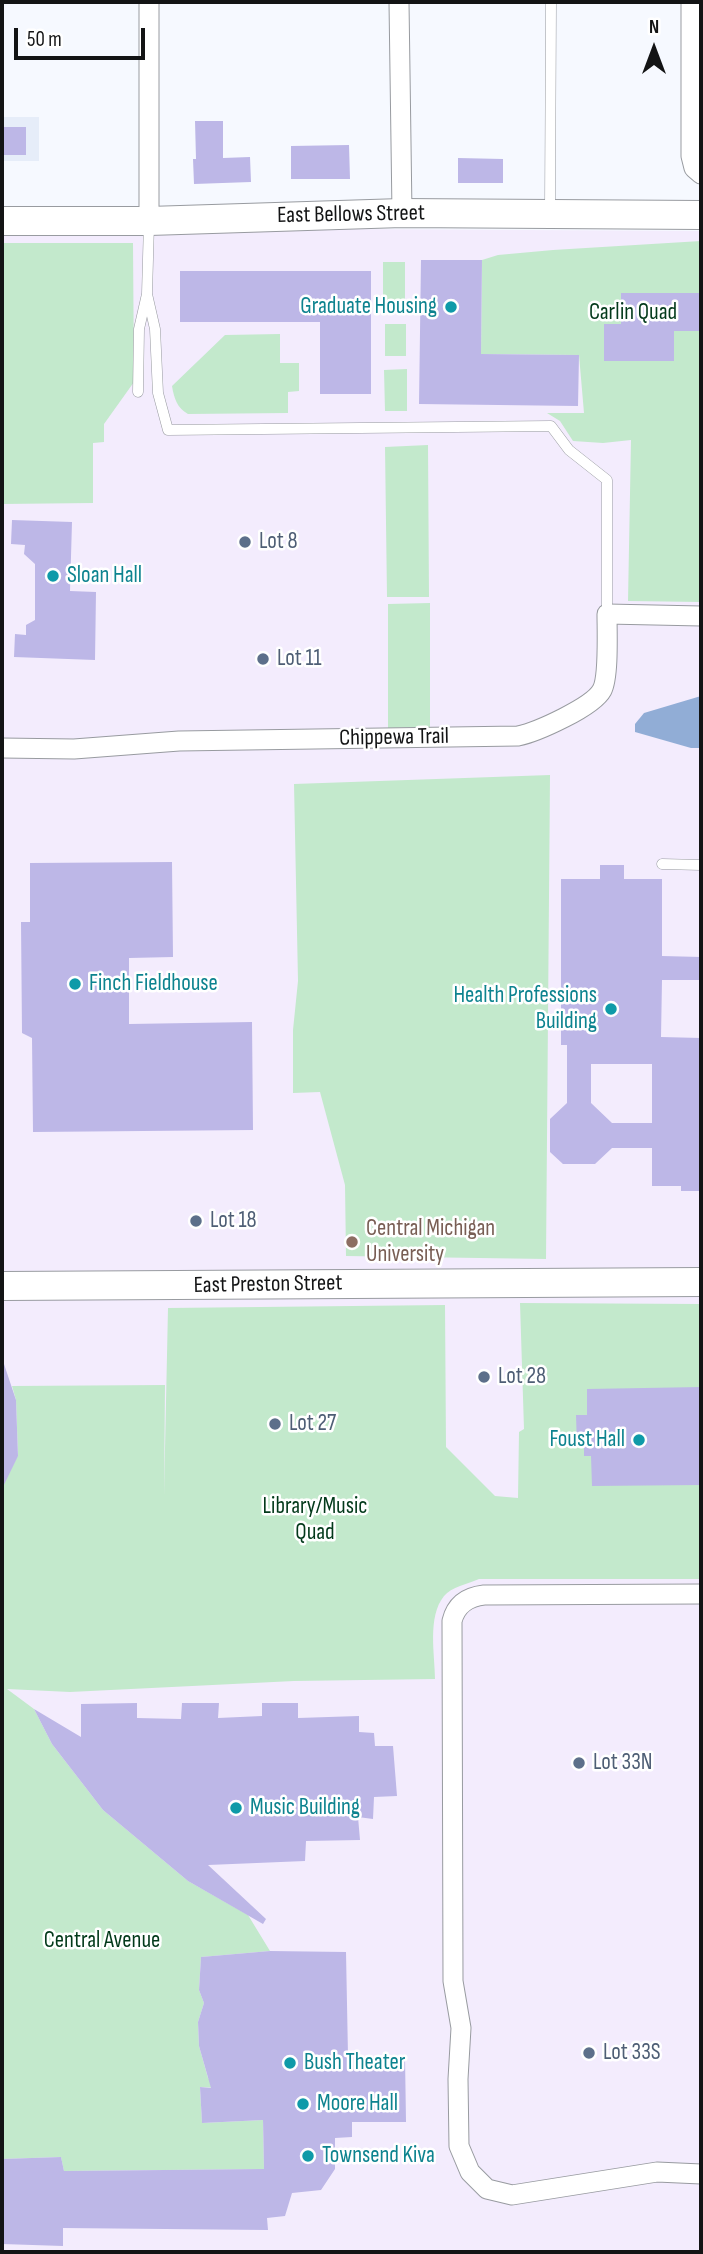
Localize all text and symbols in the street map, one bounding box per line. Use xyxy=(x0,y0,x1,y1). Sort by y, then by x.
scale bar xyxy=(18,14,149,58)
north arrow xyxy=(619,14,689,84)
text: N xyxy=(649,16,659,39)
text: 50 m xyxy=(27,27,62,52)
street label: East Bellows Street xyxy=(277,200,425,230)
place label: Graduate Housing xyxy=(300,293,437,321)
marker: Graduate Housing xyxy=(443,299,459,315)
park label: Carlin Quad xyxy=(589,299,677,327)
place label: Lot 8 xyxy=(259,528,298,556)
marker: Lot 8 xyxy=(237,534,253,550)
place label: Sloan Hall xyxy=(67,562,142,590)
marker: Sloan Hall xyxy=(45,568,61,584)
place label: Lot 11 xyxy=(277,645,322,673)
marker: Lot 11 xyxy=(255,651,271,667)
street label: Chippewa Trail xyxy=(339,723,449,753)
place label: Finch Fieldhouse xyxy=(89,970,218,998)
marker: Finch Fieldhouse xyxy=(67,976,83,992)
place label: Health Professions Building xyxy=(453,982,597,1036)
marker: Health Professions Building xyxy=(603,1001,619,1017)
place label: Lot 18 xyxy=(210,1207,257,1235)
marker: Lot 18 xyxy=(188,1213,204,1229)
place label: Central Michigan University xyxy=(366,1215,495,1269)
marker: Central Michigan University xyxy=(344,1234,360,1250)
street label: East Preston Street xyxy=(193,1270,343,1300)
place label: Lot 28 xyxy=(498,1363,546,1391)
marker: Lot 28 xyxy=(476,1369,492,1385)
place label: Lot 27 xyxy=(289,1410,336,1438)
marker: Lot 27 xyxy=(267,1416,283,1432)
place label: Foust Hall xyxy=(549,1426,625,1454)
marker: Foust Hall xyxy=(631,1432,647,1448)
park label: Library/Music Quad xyxy=(263,1493,367,1547)
place label: Lot 33N xyxy=(593,1749,653,1777)
marker: Lot 33N xyxy=(571,1755,587,1771)
place label: Music Building xyxy=(250,1794,360,1822)
marker: Music Building xyxy=(228,1800,244,1816)
park label: Central Avenue xyxy=(44,1927,160,1955)
place label: Lot 33S xyxy=(603,2039,661,2067)
marker: Lot 33S xyxy=(581,2045,597,2061)
place label: Bush Theater xyxy=(304,2049,405,2077)
marker: Bush Theater xyxy=(282,2055,298,2071)
place label: Moore Hall xyxy=(317,2090,398,2118)
marker: Moore Hall xyxy=(295,2096,311,2112)
place label: Townsend Kiva xyxy=(322,2142,435,2170)
marker: Townsend Kiva xyxy=(300,2148,316,2164)

